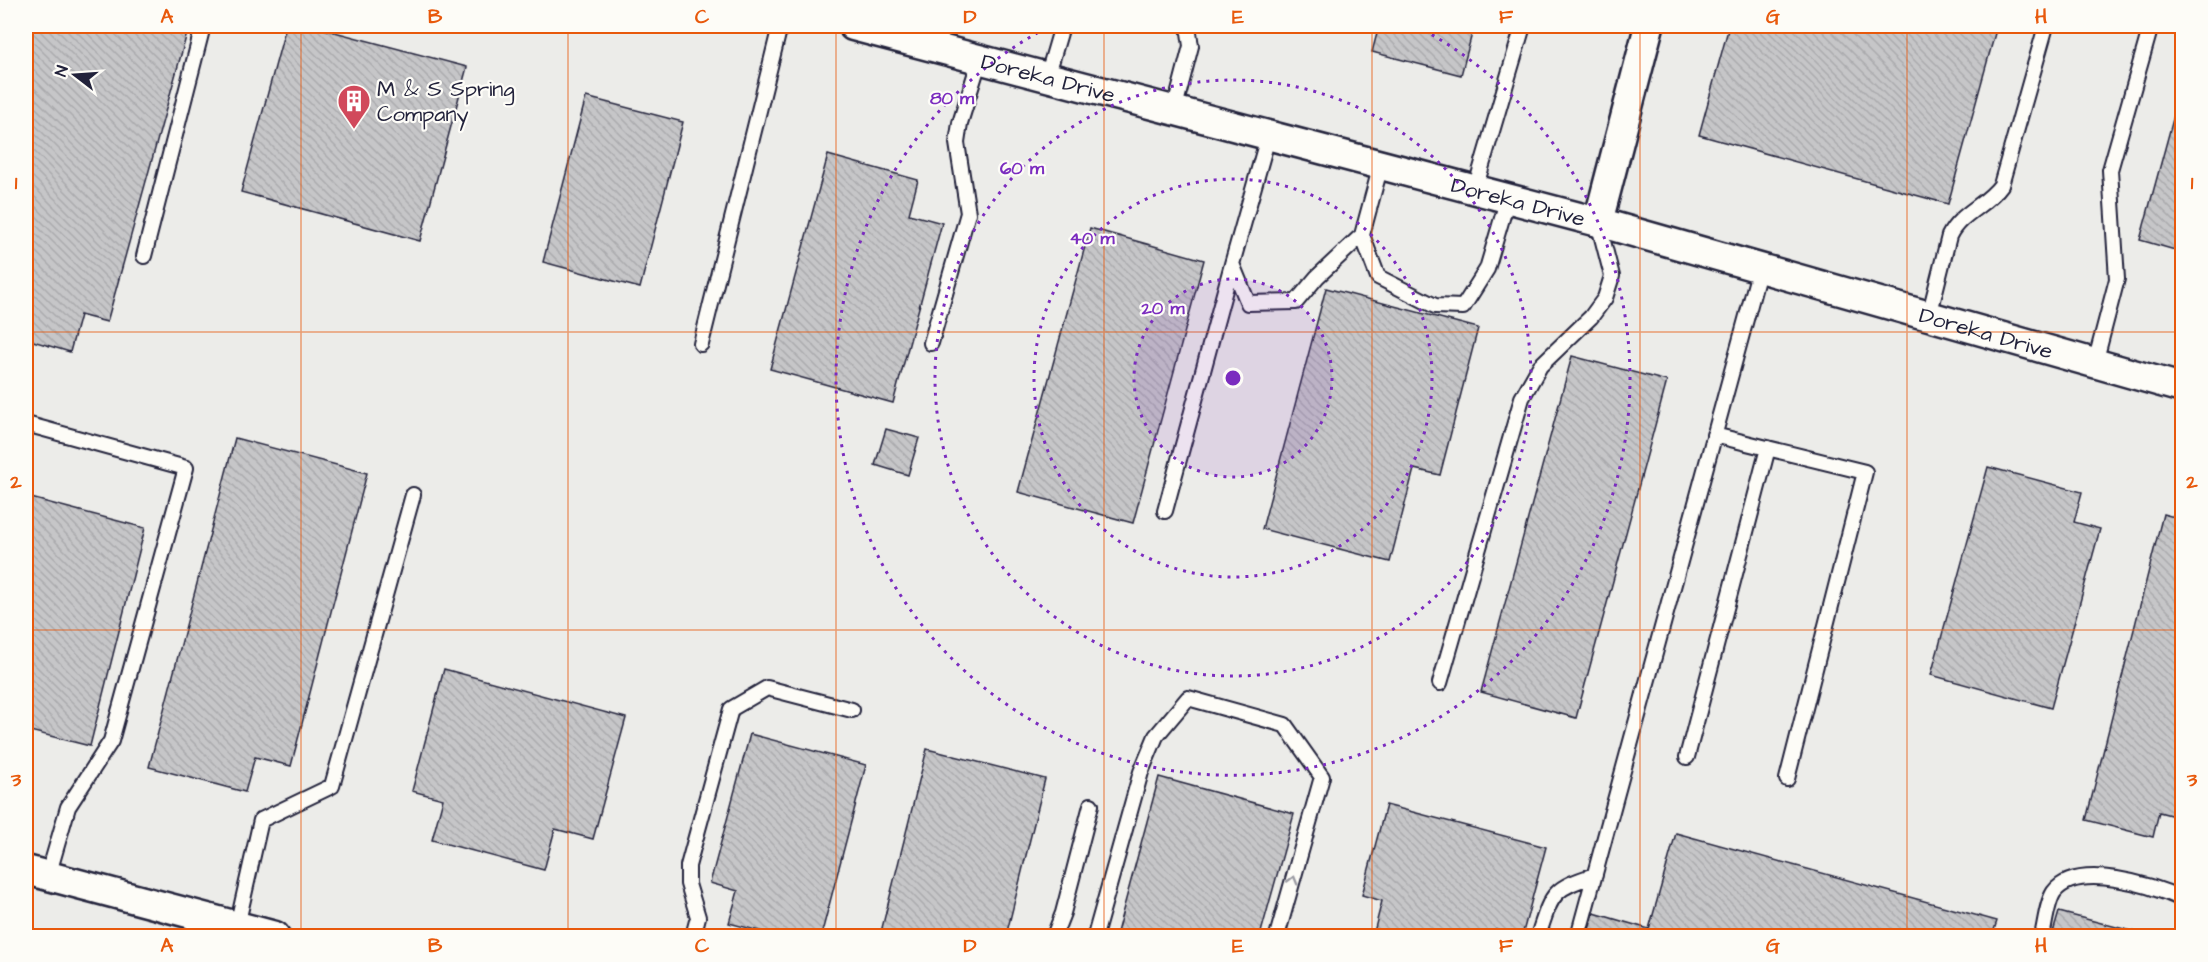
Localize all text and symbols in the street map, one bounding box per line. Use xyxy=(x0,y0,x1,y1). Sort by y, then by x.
text: A xyxy=(161,3,174,31)
text: B xyxy=(428,3,443,31)
text: C xyxy=(695,3,710,31)
text: D xyxy=(964,3,977,31)
text: E xyxy=(1232,3,1244,31)
text: F xyxy=(1499,3,1514,31)
text: G xyxy=(1766,3,1780,31)
text: H xyxy=(2035,3,2047,31)
north arrow xyxy=(45,45,105,105)
street label: Doreka Drive xyxy=(978,46,1118,111)
text: N xyxy=(50,63,74,79)
place label: M & S Spring Company xyxy=(377,74,515,131)
building icon: M & S Spring Company xyxy=(336,83,372,130)
text: 80 m xyxy=(930,86,975,111)
text: 60 m xyxy=(1000,156,1045,181)
text: 1 xyxy=(15,169,18,197)
text: 1 xyxy=(2191,169,2194,197)
street label: Doreka Drive xyxy=(1448,170,1588,235)
text: 40 m xyxy=(1070,226,1115,251)
text: 20 m xyxy=(1141,296,1185,321)
street label: Doreka Drive xyxy=(1916,300,2056,368)
centre of rings xyxy=(1223,368,1243,388)
text: 2 xyxy=(9,468,22,496)
text: 2 xyxy=(2185,468,2198,496)
text: 3 xyxy=(10,766,22,794)
text: 3 xyxy=(2186,766,2198,794)
one-way arrow xyxy=(1286,875,1298,886)
text: A xyxy=(161,932,174,960)
text: B xyxy=(428,932,443,960)
text: C xyxy=(695,932,710,960)
text: D xyxy=(964,932,977,960)
text: E xyxy=(1232,932,1244,960)
text: F xyxy=(1499,932,1514,960)
text: G xyxy=(1766,932,1780,960)
text: H xyxy=(2035,932,2047,960)

